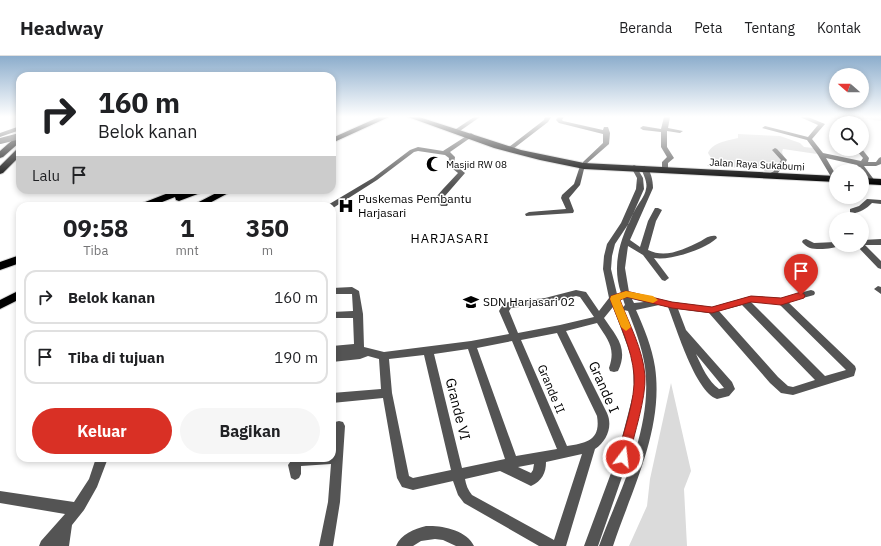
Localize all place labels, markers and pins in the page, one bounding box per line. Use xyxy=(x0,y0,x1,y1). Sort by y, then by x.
mosque icon: Masjid RW 08 xyxy=(425,155,443,173)
place label: Masjid RW 08 xyxy=(446,158,507,171)
place label: Puskemas Pembantu Harjasari xyxy=(358,191,472,220)
hospital icon: Puskemas Pembantu Harjasari xyxy=(337,197,355,215)
pin xyxy=(784,254,818,295)
school or university icon: SDN Harjasari 02 xyxy=(462,293,480,311)
place label: SDN Harjasari 02 xyxy=(483,294,575,309)

